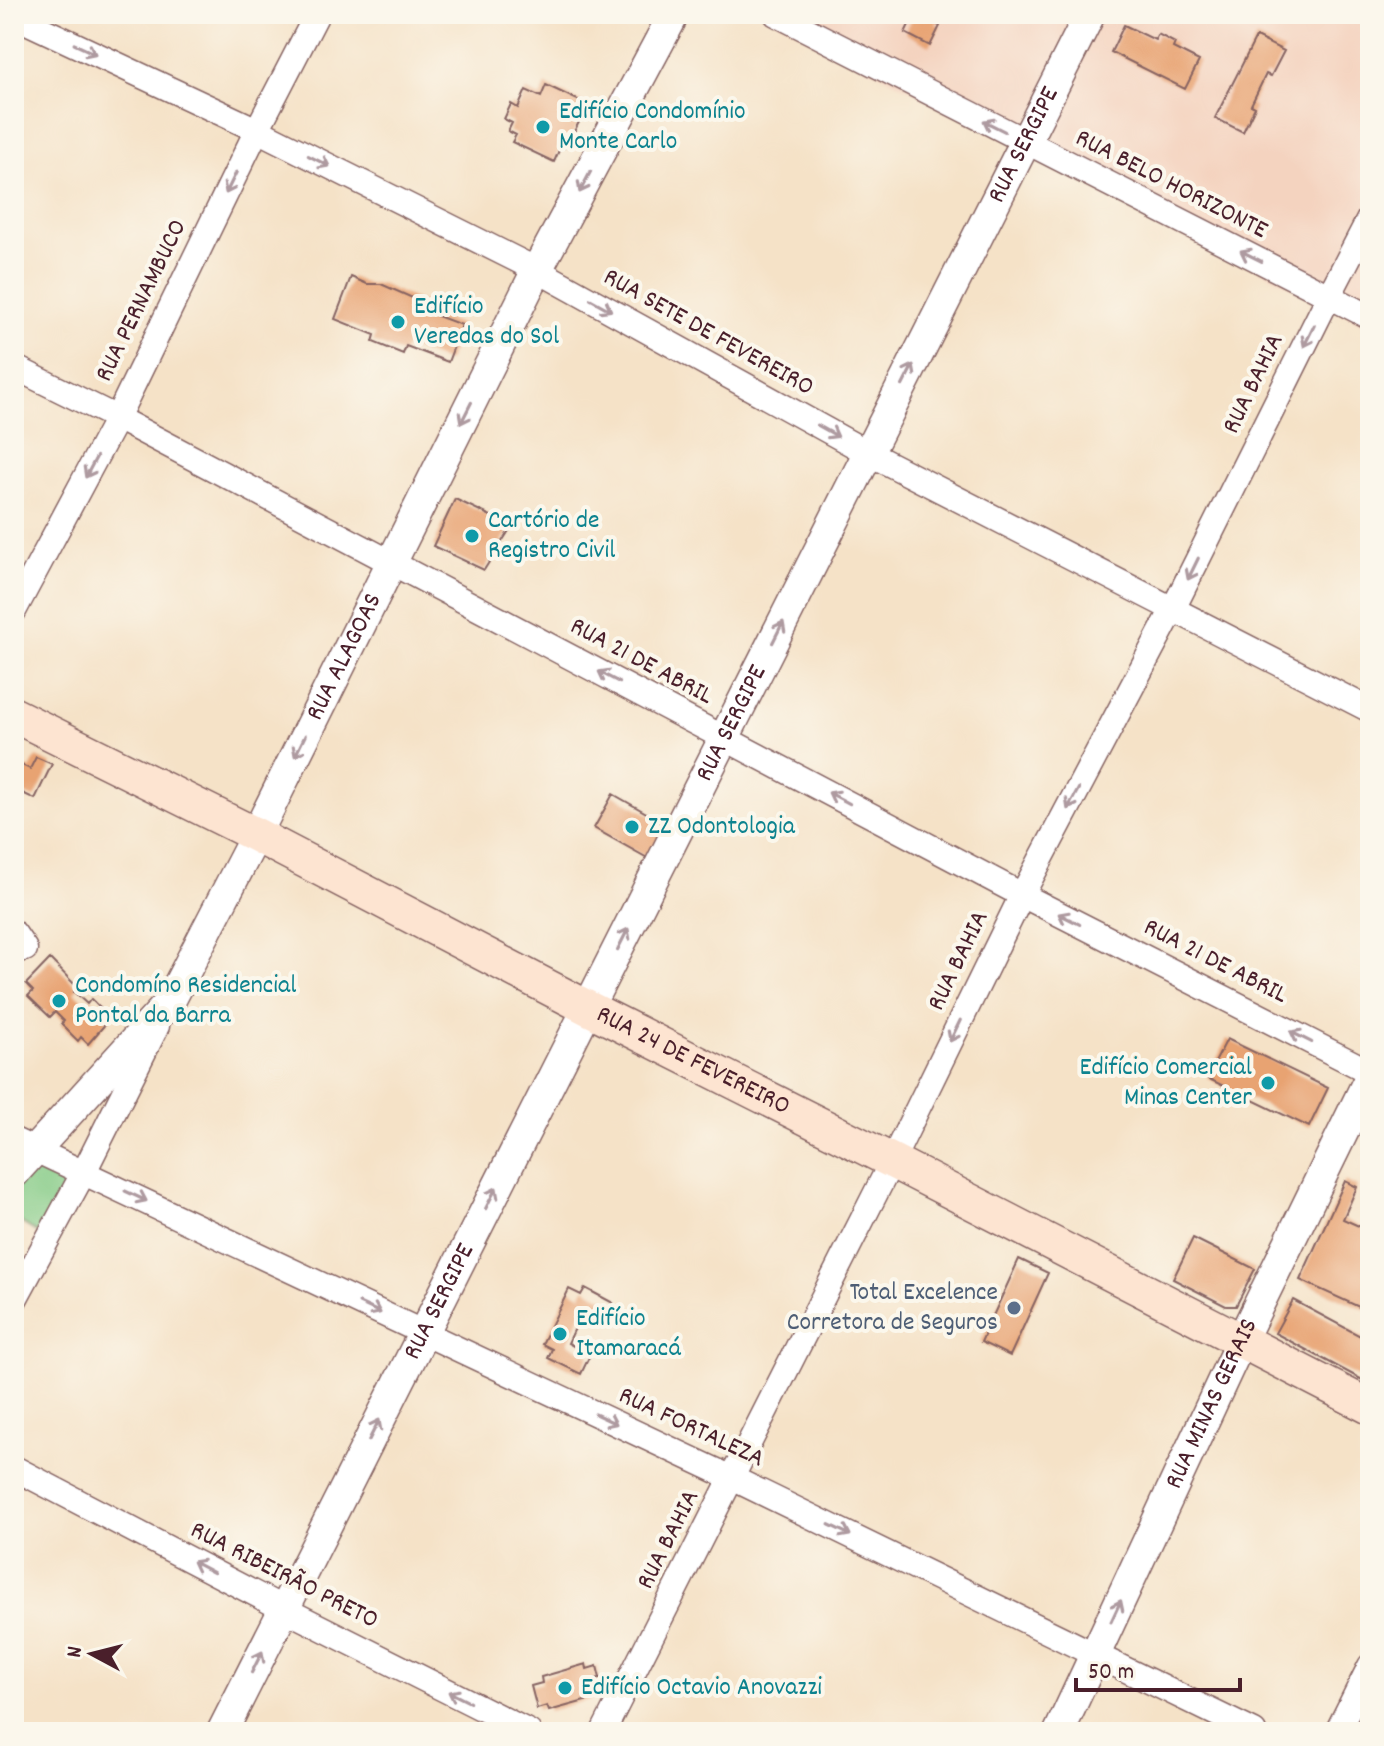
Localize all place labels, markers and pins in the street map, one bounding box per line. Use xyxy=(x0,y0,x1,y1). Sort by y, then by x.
place label: Edifício Condomínio Monte Carlo xyxy=(559,94,746,161)
marker: Edifício Condomínio Monte Carlo xyxy=(534,118,552,136)
place label: Edifício Veredas do Sol xyxy=(414,289,559,356)
marker: Edifício Veredas do Sol xyxy=(389,313,407,331)
place label: Cartório de Registro Civil xyxy=(488,503,615,570)
marker: Cartório de Registro Civil xyxy=(463,527,481,545)
place label: ZZ Odontologia xyxy=(648,809,796,846)
marker: ZZ Odontologia xyxy=(623,818,641,836)
place label: Condomíno Residencial Pontal da Barra xyxy=(75,968,296,1035)
marker: Condomíno Residencial Pontal da Barra xyxy=(50,992,68,1010)
place label: Edifício Comercial Minas Center xyxy=(1080,1050,1252,1117)
marker: Edifício Comercial Minas Center xyxy=(1259,1074,1277,1092)
place label: Total Excelence Corretora de Seguros xyxy=(787,1275,998,1342)
marker: Total Excelence Corretora de Seguros xyxy=(1005,1299,1023,1317)
place label: Edifício Itamaracá xyxy=(576,1301,681,1368)
marker: Edifício Itamaracá xyxy=(551,1325,569,1343)
place label: Edifício Octavio Anovazzi xyxy=(581,1670,822,1707)
marker: Edifício Octavio Anovazzi xyxy=(556,1679,574,1697)

